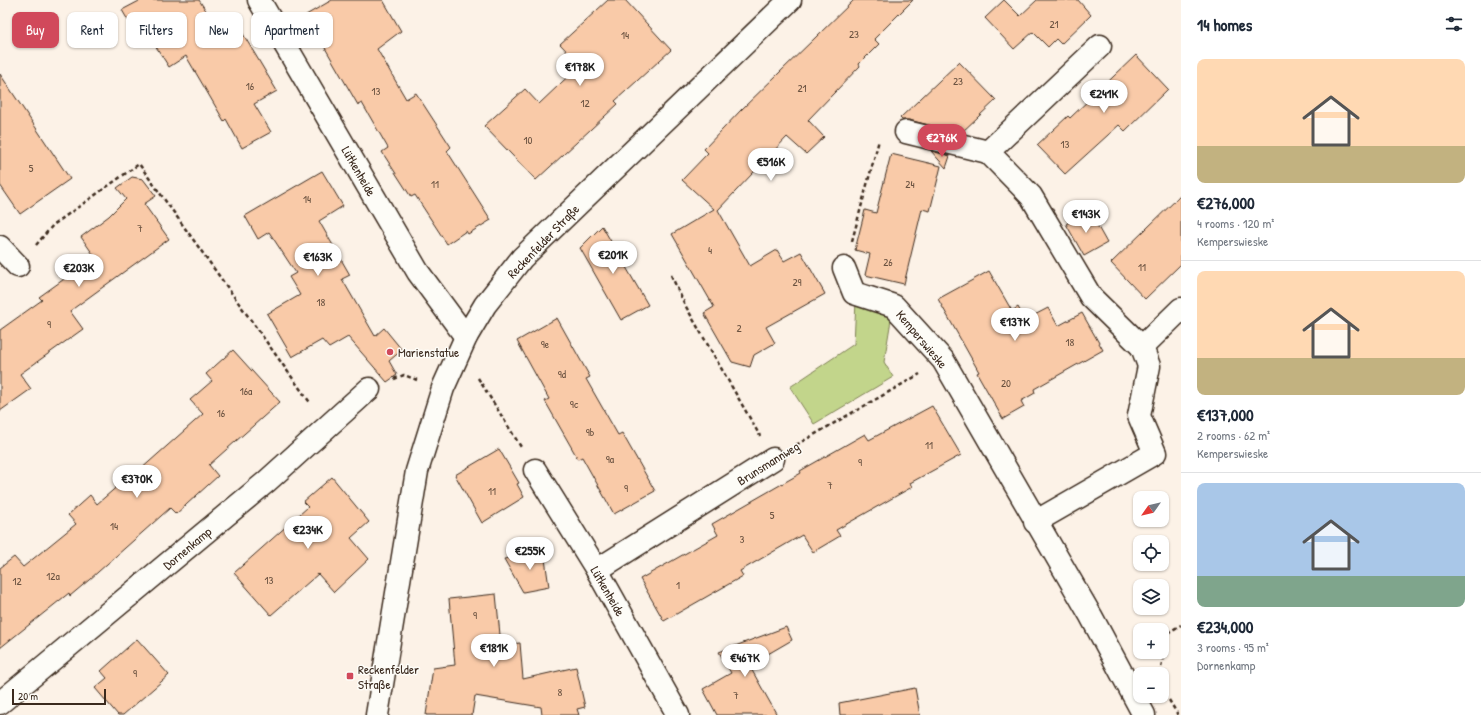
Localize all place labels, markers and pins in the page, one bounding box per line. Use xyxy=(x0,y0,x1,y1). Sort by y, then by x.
pin: €178K xyxy=(552,53,608,87)
pin: €241K xyxy=(1076,80,1132,114)
pin: €276K xyxy=(914,124,970,158)
pin: €516K xyxy=(743,148,799,182)
pin: €143K xyxy=(1058,200,1114,234)
pin: €201K xyxy=(585,241,641,275)
pin: €163K xyxy=(290,243,346,277)
pin: €203K xyxy=(51,254,107,288)
pin: €137K xyxy=(987,308,1043,342)
place label: Marienstatue xyxy=(398,343,459,361)
marker: Marienstatue xyxy=(385,347,395,357)
pin: €370K xyxy=(109,465,165,499)
pin: €234K xyxy=(280,516,336,550)
pin: €255K xyxy=(502,537,558,571)
pin: €181K xyxy=(466,634,522,668)
pin: €467K xyxy=(717,644,773,678)
place label: Reckenfelder Straße xyxy=(358,660,419,693)
marker: Reckenfelder Straße xyxy=(345,671,355,681)

